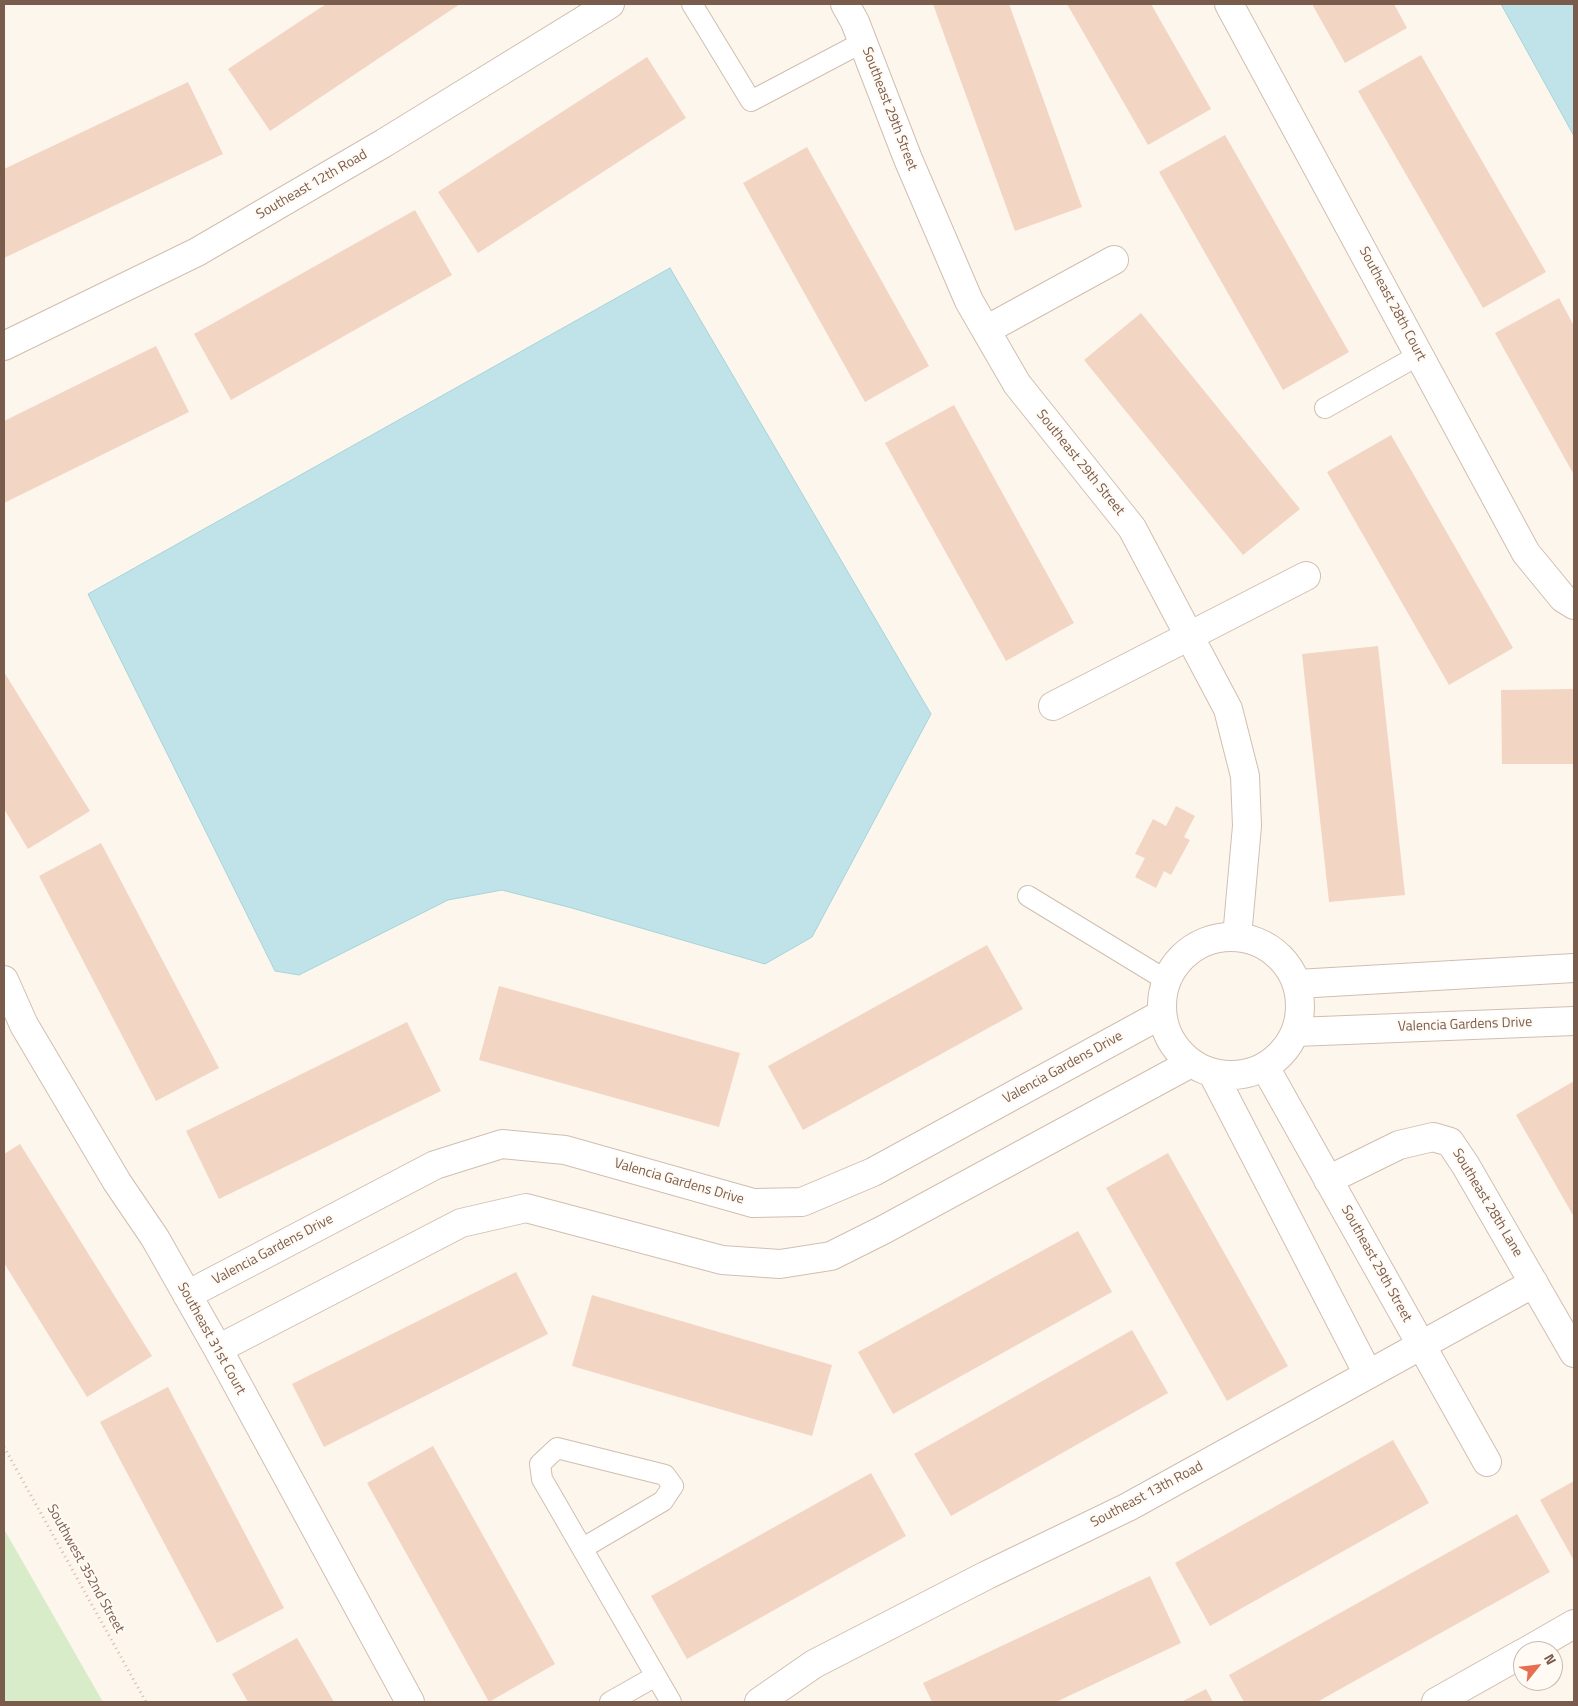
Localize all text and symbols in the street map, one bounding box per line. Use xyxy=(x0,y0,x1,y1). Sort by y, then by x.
street label: Southeast 29th Street xyxy=(858,45,920,173)
street label: Southeast 12th Road xyxy=(254,146,370,224)
street label: Southeast 28th Court xyxy=(1355,244,1429,364)
street label: Southeast 29th Street xyxy=(1032,407,1128,519)
street label: Valencia Gardens Drive xyxy=(1398,1014,1532,1036)
street label: Valencia Gardens Drive xyxy=(1000,1028,1126,1108)
street label: Southeast 28th Lane xyxy=(1448,1146,1526,1260)
street label: Valencia Gardens Drive xyxy=(612,1155,746,1209)
street label: Southeast 29th Street xyxy=(1337,1203,1415,1325)
street label: Valencia Gardens Drive xyxy=(210,1211,336,1289)
street label: Southeast 31st Court xyxy=(173,1280,249,1398)
street label: Southeast 13th Road xyxy=(1088,1458,1206,1532)
street label: Southwest 352nd Street xyxy=(43,1502,127,1636)
north arrow xyxy=(1513,1641,1563,1691)
text: N xyxy=(1539,1650,1562,1668)

